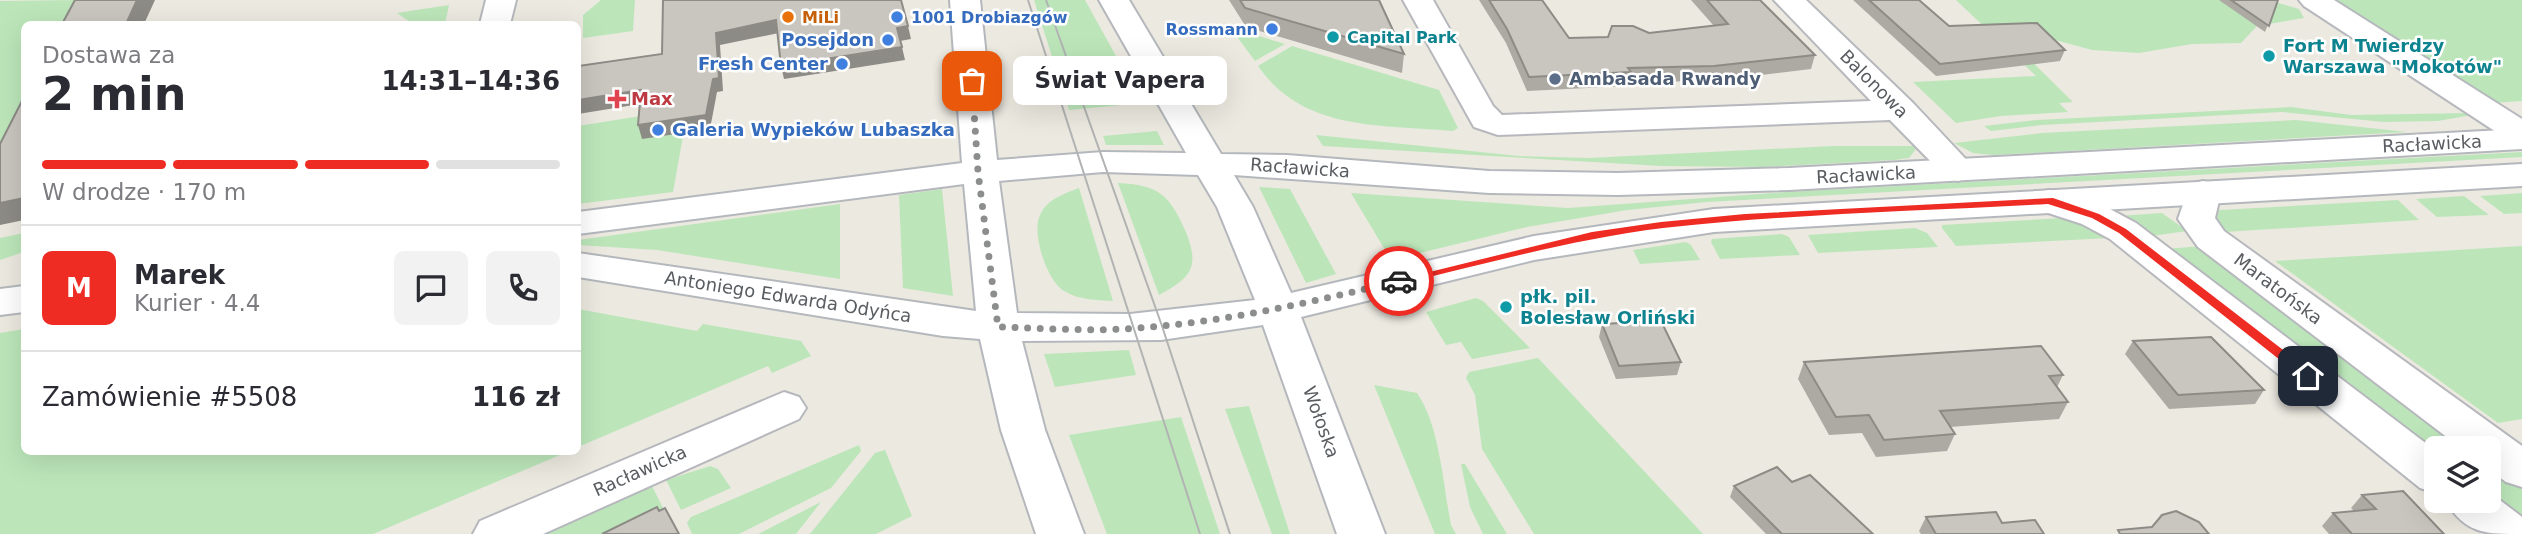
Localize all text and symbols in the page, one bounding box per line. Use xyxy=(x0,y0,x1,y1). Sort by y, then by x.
place label: MiLi xyxy=(802,8,839,27)
place label: 1001 Drobiazgów xyxy=(911,8,1068,27)
marker: MiLi xyxy=(780,9,796,25)
marker: 1001 Drobiazgów xyxy=(889,9,905,25)
place label: Rossmann xyxy=(1165,20,1258,39)
marker: Rossmann xyxy=(1264,21,1280,37)
place label: Capital Park xyxy=(1347,28,1457,47)
place label: Posejdon xyxy=(781,29,874,50)
marker: Capital Park xyxy=(1325,29,1341,45)
marker: Posejdon xyxy=(880,32,896,48)
place label: Fort M Twierdzy Warszawa "Mokotów" xyxy=(2283,35,2502,77)
text: Dostawa za xyxy=(42,42,175,68)
street label: Balonowa xyxy=(1836,45,1913,122)
marker: Fort M Twierdzy Warszawa "Mokotów" xyxy=(2261,48,2277,64)
pin xyxy=(942,51,1002,111)
place label: Fresh Center xyxy=(698,53,828,74)
marker: Fresh Center xyxy=(834,56,850,72)
callout: Świat Vapera xyxy=(1014,56,1228,106)
icon: bag xyxy=(953,62,991,100)
text: 14:31–14:36 xyxy=(381,66,560,96)
text: 2 min xyxy=(42,67,186,121)
text: Świat Vapera xyxy=(1034,67,1206,93)
place label: Ambasada Rwandy xyxy=(1569,68,1761,89)
marker: Ambasada Rwandy xyxy=(1547,71,1563,87)
place label: Max xyxy=(631,88,673,109)
marker: Max xyxy=(609,91,625,107)
place label: Galeria Wypieków Lubaszka xyxy=(672,119,955,140)
marker: Galeria Wypieków Lubaszka xyxy=(650,122,666,138)
street label: Racławicka xyxy=(2382,130,2482,157)
street label: Racławicka xyxy=(1249,154,1351,181)
street label: Racławicka xyxy=(1816,161,1916,188)
text: W drodze · 170 m xyxy=(42,179,246,205)
courier xyxy=(1364,246,1434,316)
street label: Maratońska xyxy=(2230,249,2327,329)
button: chat xyxy=(394,251,468,325)
button: phone xyxy=(486,251,560,325)
text: Marek xyxy=(134,260,225,290)
icon: car xyxy=(1380,262,1418,300)
street label: Antoniego Edwarda Odyńca xyxy=(663,267,913,326)
text: M xyxy=(66,273,92,303)
place label: płk. pil. Bolesław Orliński xyxy=(1520,286,1695,328)
text: Kurier · 4.4 xyxy=(134,290,260,316)
marker: płk. pil. Bolesław Orliński xyxy=(1498,299,1514,315)
pin xyxy=(2278,346,2338,406)
icon: home xyxy=(2289,357,2327,395)
text: Zamówienie #5508 xyxy=(42,382,297,412)
text: 116 zł xyxy=(472,382,560,412)
street label: Wołoska xyxy=(1299,383,1344,460)
map controls xyxy=(2424,436,2501,513)
button: layers xyxy=(2424,436,2501,513)
street label: Racławicka xyxy=(590,441,690,500)

